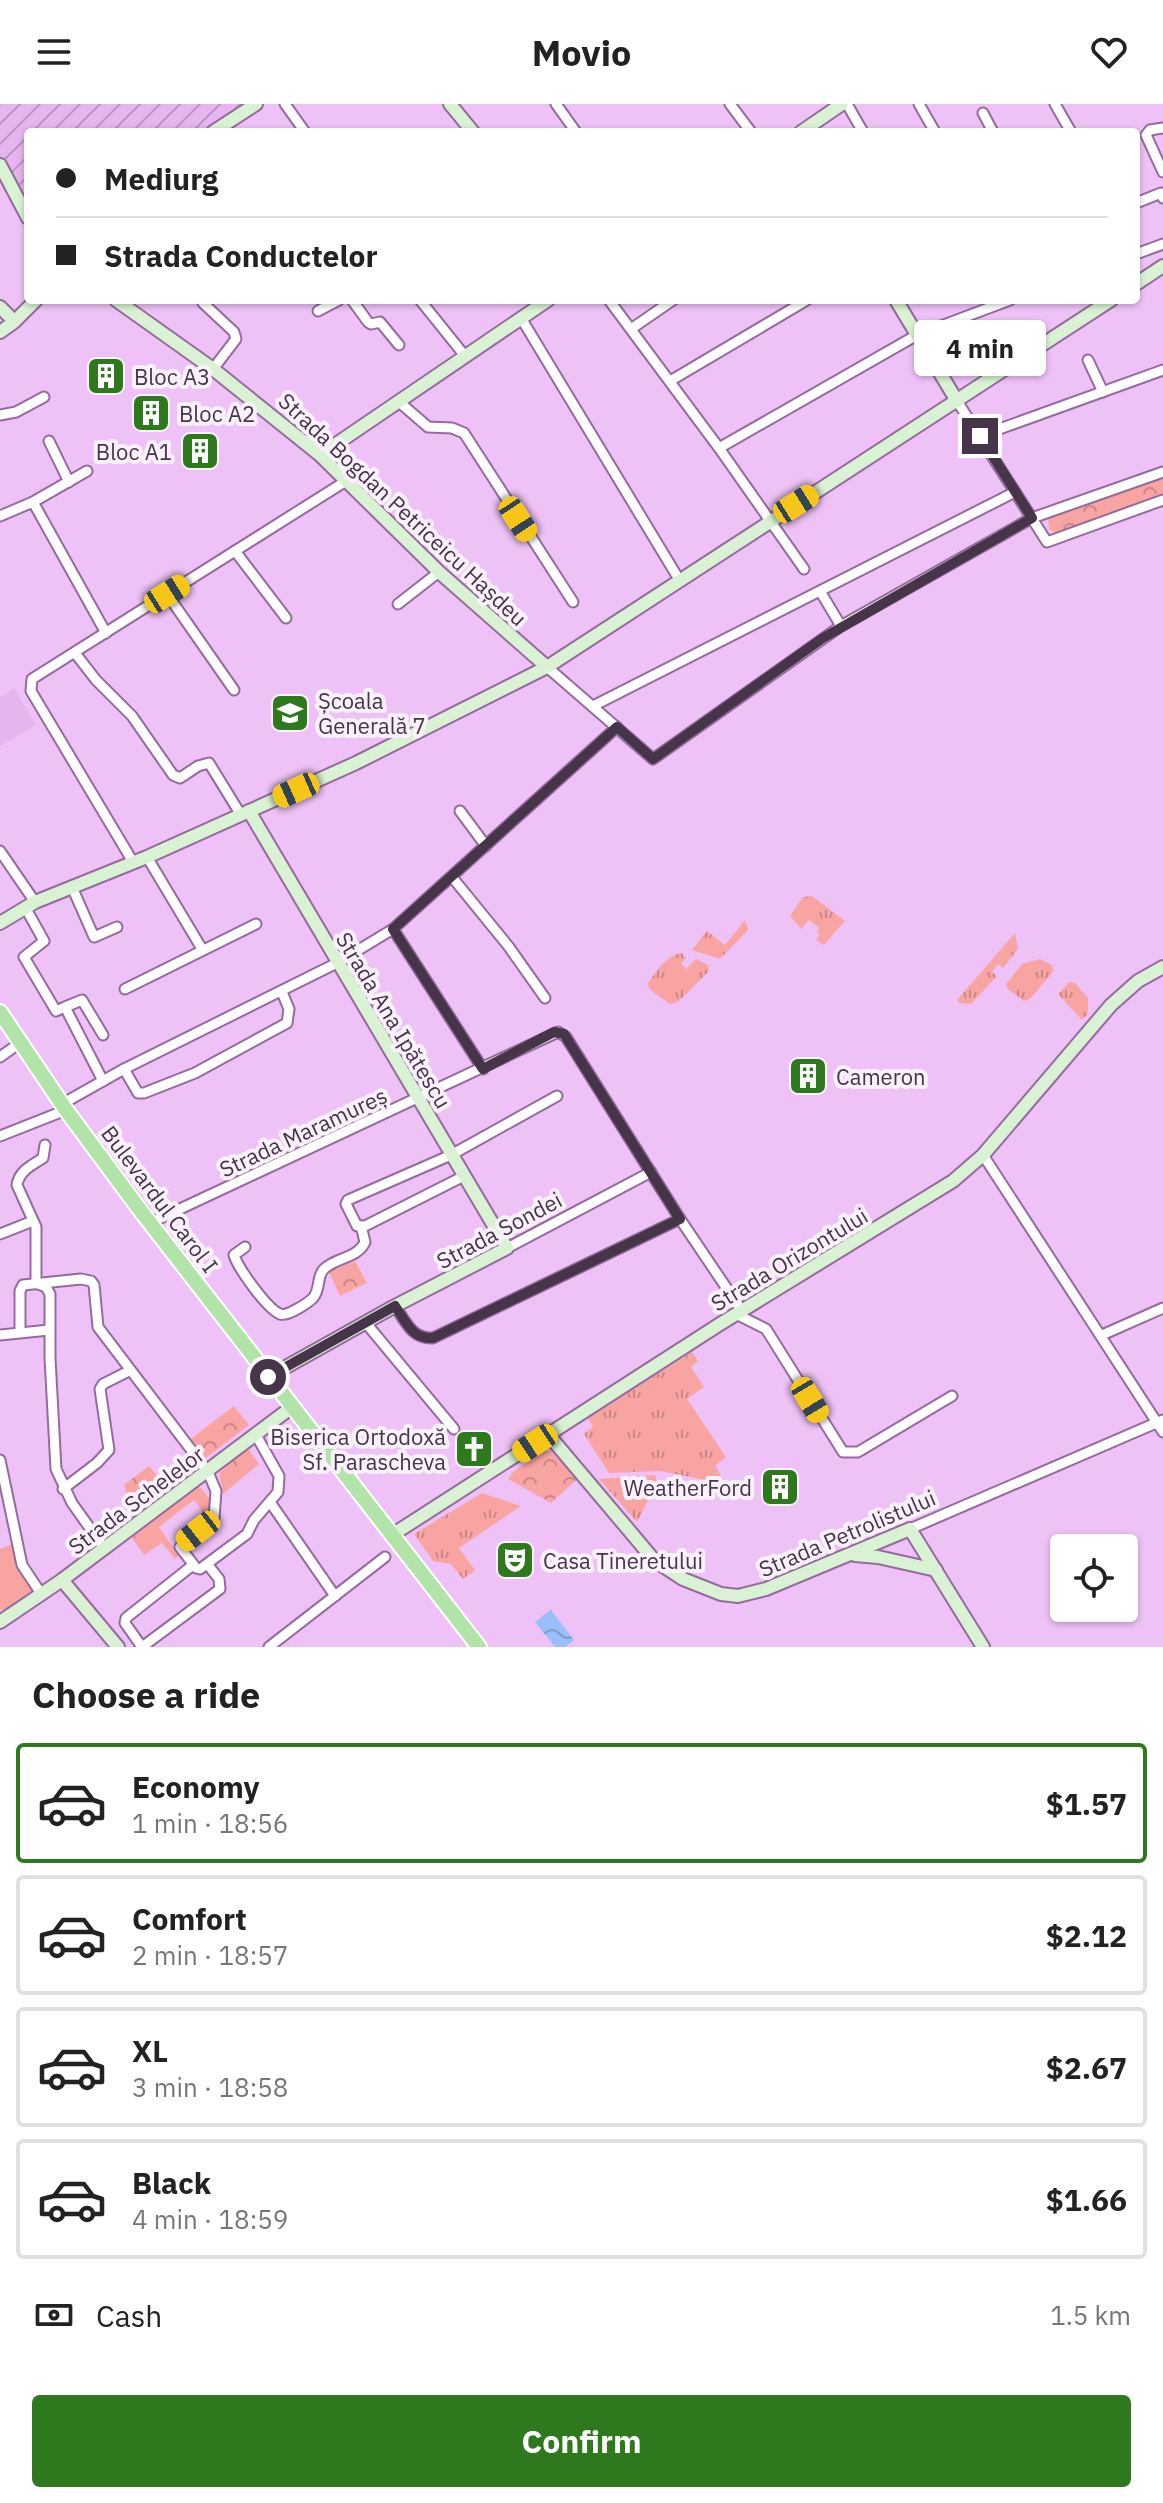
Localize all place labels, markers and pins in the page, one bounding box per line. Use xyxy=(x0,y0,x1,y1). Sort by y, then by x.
building icon: Bloc A3 xyxy=(85,355,127,397)
place label: Bloc A3 xyxy=(134,362,210,391)
building icon: Bloc A2 xyxy=(130,392,172,434)
place label: Bloc A2 xyxy=(179,399,255,428)
building icon: Bloc A1 xyxy=(179,430,221,472)
place label: Bloc A1 xyxy=(96,437,172,466)
place label: Școala Generală 7 xyxy=(318,686,426,740)
school or university icon: Școala Generală 7 xyxy=(269,692,311,734)
building icon: Cameron xyxy=(787,1055,829,1097)
place label: Cameron xyxy=(836,1062,925,1091)
place label: Biserica Ortodoxă Sf. Parascheva xyxy=(270,1422,446,1476)
church icon: Biserica Ortodoxă Sf. Parascheva xyxy=(453,1428,495,1470)
building icon: WeatherFord xyxy=(759,1466,801,1508)
place label: WeatherFord xyxy=(624,1473,752,1502)
theatre icon: Casa Tineretului xyxy=(494,1539,536,1581)
place label: Casa Tineretului xyxy=(543,1546,703,1575)

